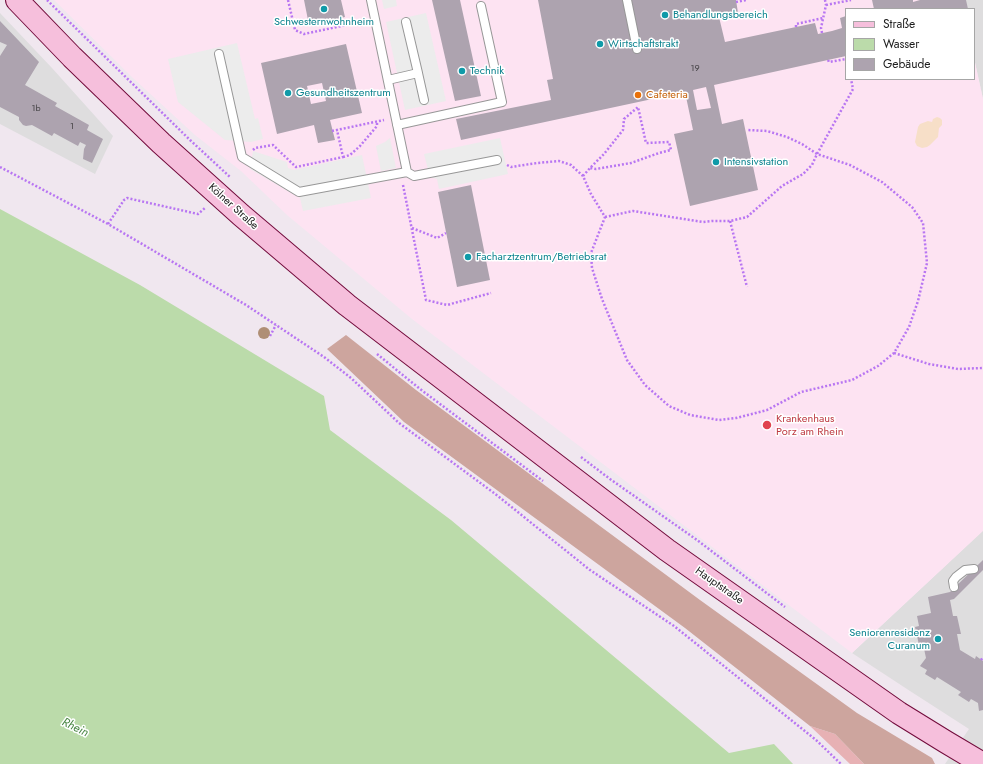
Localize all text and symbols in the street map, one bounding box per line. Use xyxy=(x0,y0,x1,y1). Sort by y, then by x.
marker: Schwesternwohnheim xyxy=(319,4,329,14)
place label: Behandlungsbereich xyxy=(673,8,768,22)
legend xyxy=(845,8,975,80)
marker: Behandlungsbereich xyxy=(660,10,670,20)
place label: Schwesternwohnheim xyxy=(274,15,374,29)
text: Straße xyxy=(883,15,915,33)
text: Wasser xyxy=(883,35,919,53)
place label: Wirtschaftstrakt xyxy=(608,37,678,51)
marker: Wirtschaftstrakt xyxy=(595,39,605,49)
text: Gebäude xyxy=(883,55,930,73)
place label: Technik xyxy=(470,64,504,78)
house number: 19 xyxy=(690,64,700,74)
marker: Technik xyxy=(457,66,467,76)
place label: Gesundheitszentrum xyxy=(296,86,391,100)
marker: Gesundheitszentrum xyxy=(283,88,293,98)
place label: Cafeteria xyxy=(646,88,688,102)
marker: Cafeteria xyxy=(633,90,643,100)
house number: 1b xyxy=(31,104,41,114)
house number: 1 xyxy=(70,122,74,132)
place label: Intensivstation xyxy=(724,155,788,169)
marker: Intensivstation xyxy=(711,157,721,167)
street label: Kölner Straße xyxy=(205,181,261,233)
place label: Facharztzentrum/Betriebsrat xyxy=(476,250,607,264)
marker: Facharztzentrum/Betriebsrat xyxy=(463,252,473,262)
place label: Krankenhaus Porz am Rhein xyxy=(776,412,844,438)
marker: Krankenhaus Porz am Rhein xyxy=(761,419,773,431)
street label: Hauptstraße xyxy=(692,565,746,607)
place label: Seniorenresidenz Curanum xyxy=(849,626,930,652)
marker: Seniorenresidenz Curanum xyxy=(933,634,943,644)
water label: Rhein xyxy=(59,715,91,741)

